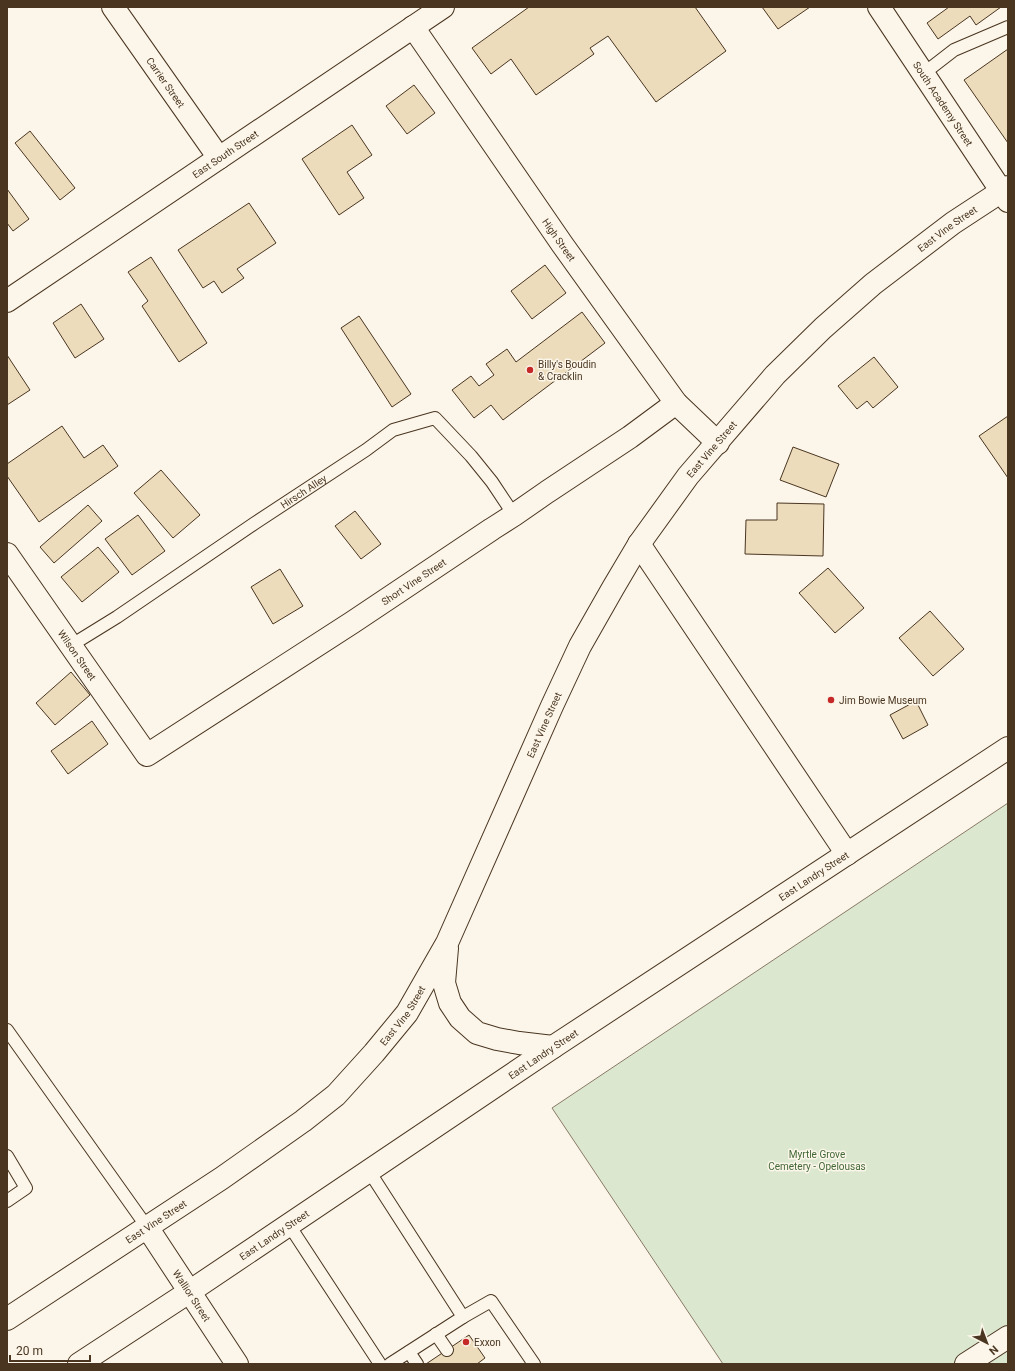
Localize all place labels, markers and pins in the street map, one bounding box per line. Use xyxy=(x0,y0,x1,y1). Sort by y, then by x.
place label: Billy's Boudin & Cracklin xyxy=(538,359,596,382)
marker: Billy's Boudin & Cracklin xyxy=(525,365,535,375)
marker: Jim Bowie Museum xyxy=(826,695,836,705)
place label: Jim Bowie Museum xyxy=(839,695,927,706)
marker: Exxon xyxy=(461,1337,471,1347)
place label: Exxon xyxy=(474,1337,501,1348)

